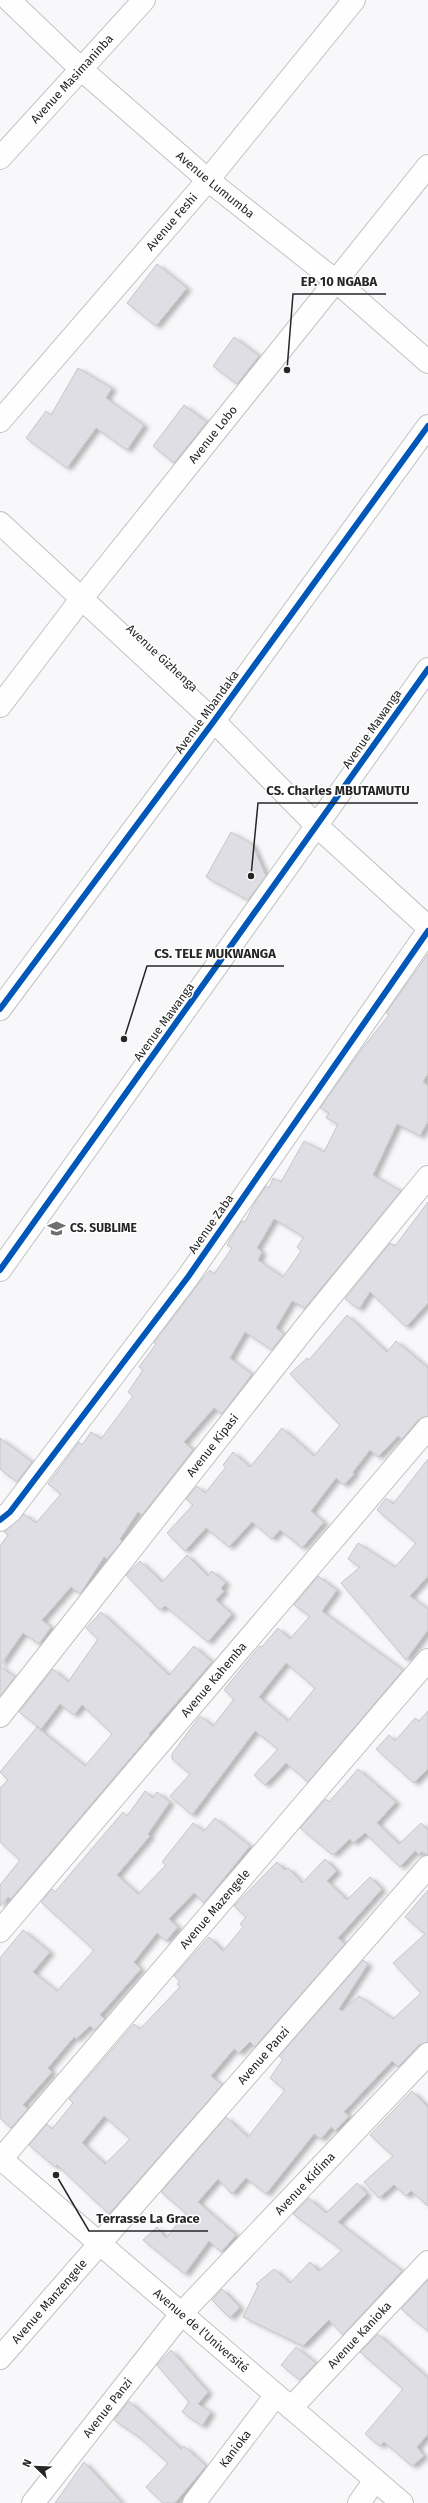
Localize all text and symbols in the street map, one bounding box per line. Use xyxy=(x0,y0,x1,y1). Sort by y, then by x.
street label: Avenue Masimaninba xyxy=(28,31,116,126)
street label: Avenue Lumumba xyxy=(173,148,257,221)
street label: Avenue Feshi xyxy=(143,190,200,253)
callout: EP. 10 NGABA xyxy=(293,269,386,294)
text: EP. 10 NGABA xyxy=(301,274,377,289)
street label: Avenue Lobo xyxy=(186,403,240,466)
street label: Avenue Gizhenga xyxy=(123,621,201,695)
street label: Avenue Mbandaka xyxy=(172,668,242,756)
street label: Avenue Mawanga xyxy=(339,687,405,771)
callout: CS. Charles MBUTAMUTU xyxy=(258,778,418,803)
text: CS. Charles MBUTAMUTU xyxy=(266,783,410,798)
callout: CS. TELE MUKWANGA xyxy=(147,941,284,966)
text: CS. TELE MUKWANGA xyxy=(154,946,276,961)
street label: Avenue Mawanga xyxy=(131,980,197,1064)
street label: Avenue Zaba xyxy=(185,1192,237,1256)
school or university icon: CS. SUBLIME xyxy=(47,1218,67,1238)
place label: CS. SUBLIME xyxy=(70,1221,137,1235)
street label: Avenue Kipasi xyxy=(184,1411,242,1480)
street label: Avenue Kahemba xyxy=(178,1639,250,1720)
street label: Avenue Mazengele xyxy=(177,1866,253,1952)
street label: Avenue Panzi xyxy=(235,2024,292,2087)
street label: Avenue Kidima xyxy=(272,2149,338,2218)
callout: Terrasse La Grace xyxy=(89,2206,208,2231)
text: Terrasse La Grace xyxy=(96,2211,200,2226)
street label: Avenue Manzengele xyxy=(9,2256,90,2347)
street label: Avenue de l’Université xyxy=(151,2286,252,2375)
street label: Avenue Kanioka xyxy=(325,2299,394,2371)
street label: Avenue Panzi xyxy=(80,2375,135,2440)
street label: Kanioka xyxy=(216,2427,254,2470)
north arrow xyxy=(16,2447,56,2487)
text: N xyxy=(20,2457,35,2469)

